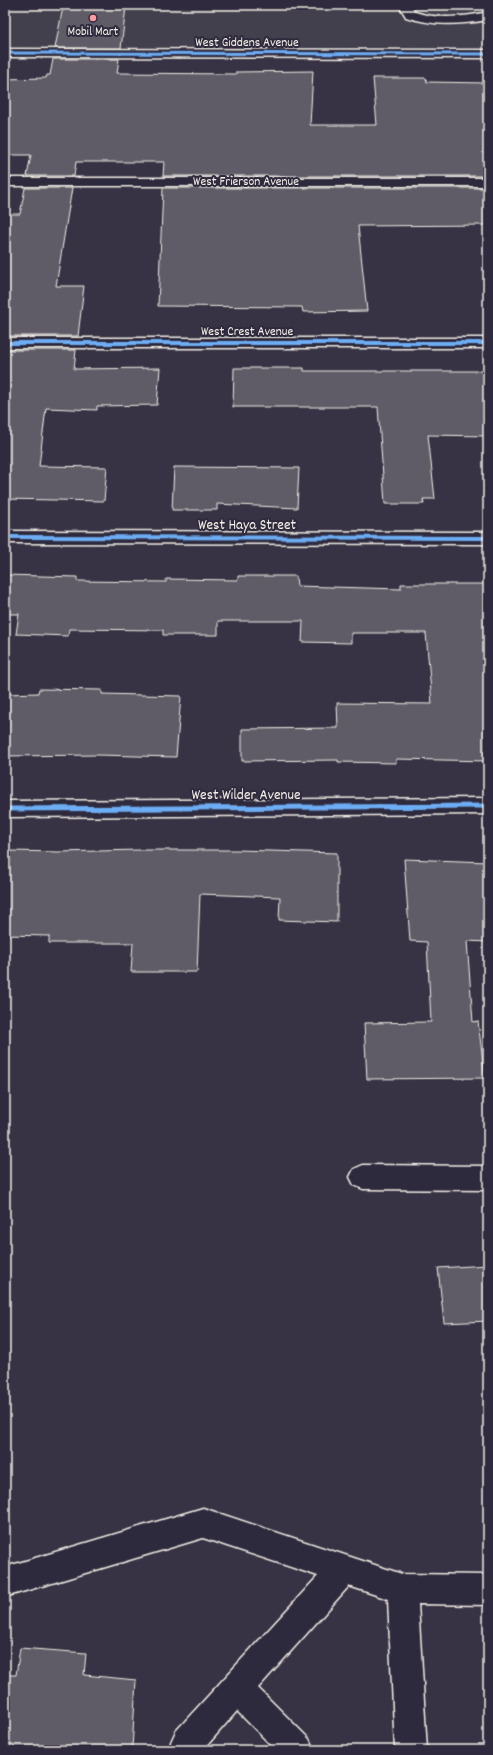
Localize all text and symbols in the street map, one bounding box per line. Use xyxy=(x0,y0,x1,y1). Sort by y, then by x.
marker: Mobil Mart xyxy=(88,13,98,23)
place label: Mobil Mart xyxy=(68,23,119,42)
street label: West Giddens Avenue xyxy=(195,34,299,53)
street label: West Frierson Avenue xyxy=(193,173,299,192)
street label: West Crest Avenue xyxy=(201,323,293,342)
street label: West Haya Street xyxy=(198,515,297,537)
street label: West Wilder Avenue xyxy=(191,785,301,807)

